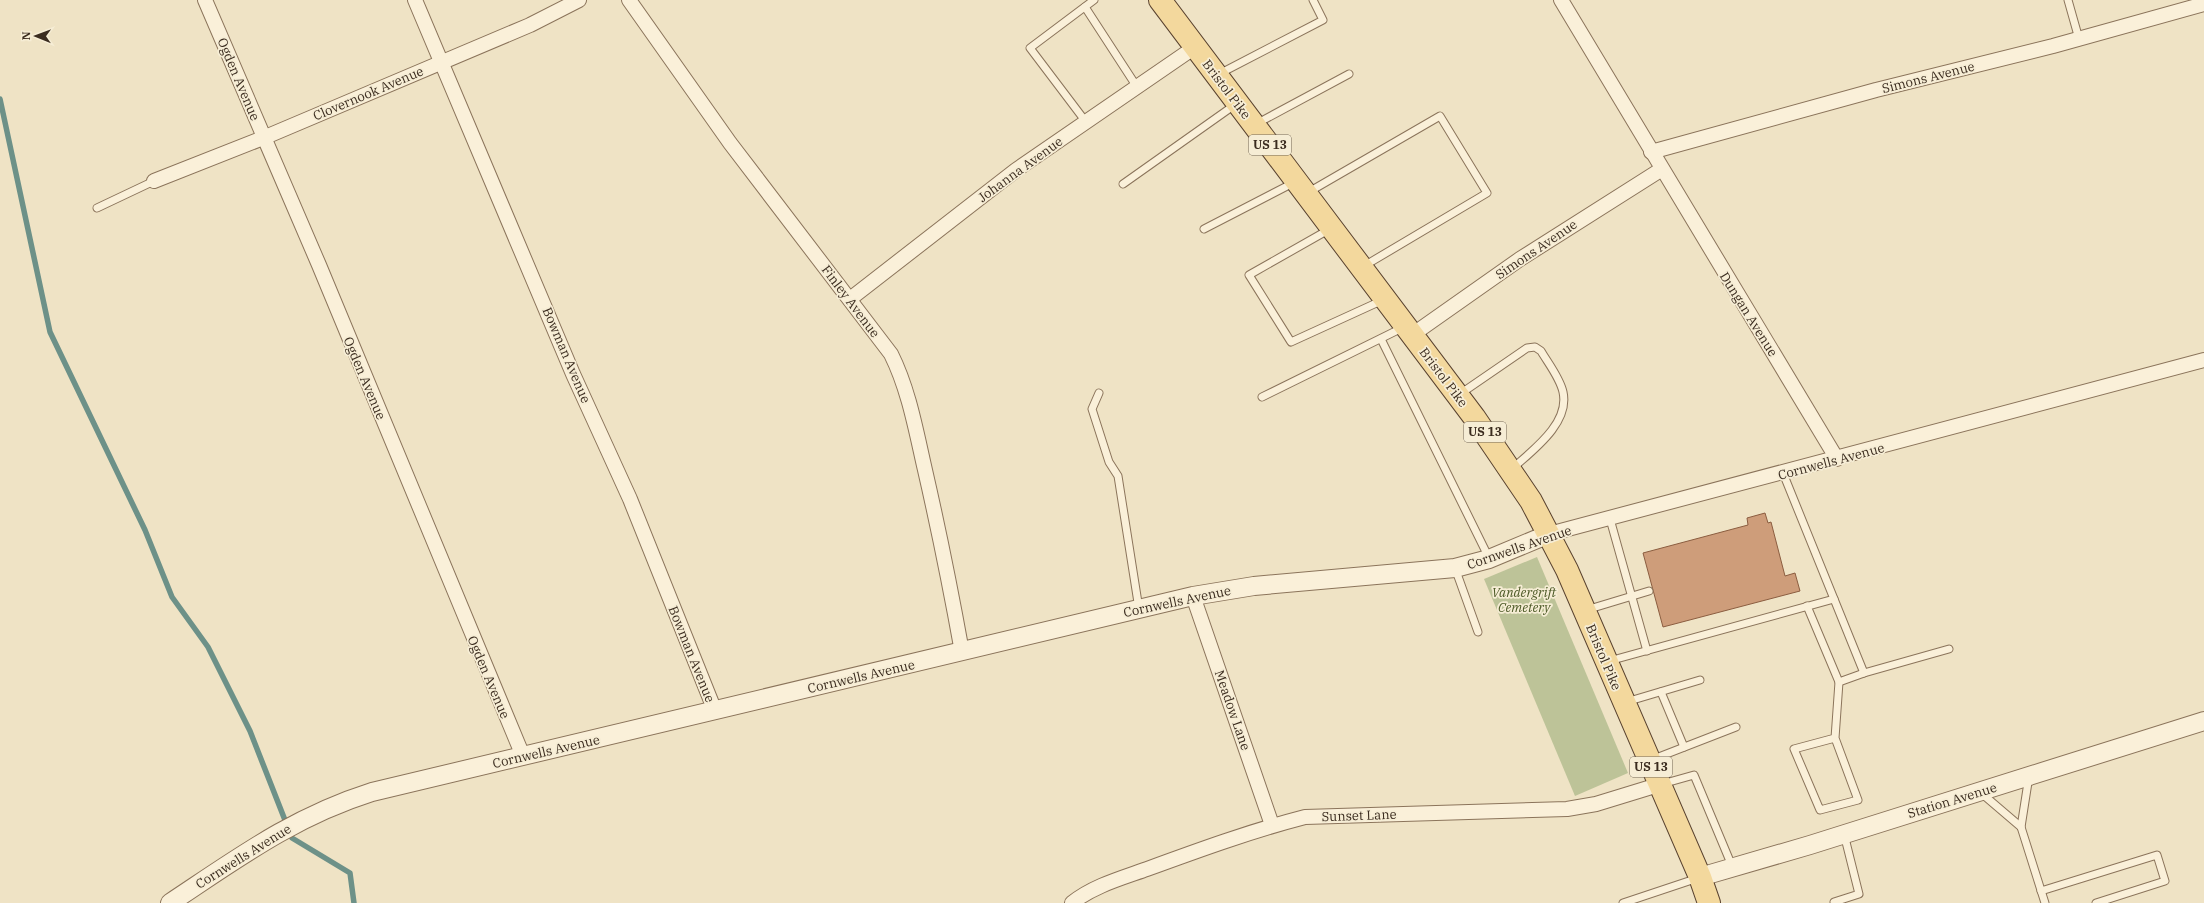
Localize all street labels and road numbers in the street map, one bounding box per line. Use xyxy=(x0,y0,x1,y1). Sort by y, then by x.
street label: Ogden Avenue xyxy=(213,35,264,123)
street label: Bristol Pike xyxy=(1199,56,1255,122)
street label: Simons Avenue xyxy=(1880,58,1976,97)
street label: Clovernook Avenue xyxy=(310,62,426,124)
street label: Johanna Avenue xyxy=(975,133,1066,206)
road number: US 13 xyxy=(1249,135,1291,155)
street label: Simons Avenue xyxy=(1492,216,1580,283)
street label: Finley Avenue xyxy=(818,262,883,341)
street label: Dungan Avenue xyxy=(1716,269,1781,360)
street label: Bowman Avenue xyxy=(539,305,594,406)
street label: Ogden Avenue xyxy=(339,334,390,422)
street label: Bristol Pike xyxy=(1416,344,1472,410)
road number: US 13 xyxy=(1464,422,1506,442)
street label: Cornwells Avenue xyxy=(1776,439,1886,484)
street label: Cornwells Avenue xyxy=(1465,522,1574,573)
street label: Cornwells Avenue xyxy=(1122,582,1232,621)
street label: Bowman Avenue xyxy=(664,603,719,705)
street label: Bristol Pike xyxy=(1582,622,1625,693)
street label: Ogden Avenue xyxy=(463,633,514,721)
street label: Cornwells Avenue xyxy=(806,656,916,697)
street label: Meadow Lane xyxy=(1211,668,1254,753)
street label: Cornwells Avenue xyxy=(491,731,601,772)
road number: US 13 xyxy=(1630,757,1672,777)
street label: Station Avenue xyxy=(1906,779,1999,822)
street label: Sunset Lane xyxy=(1321,806,1397,825)
street label: Cornwells Avenue xyxy=(192,820,294,893)

